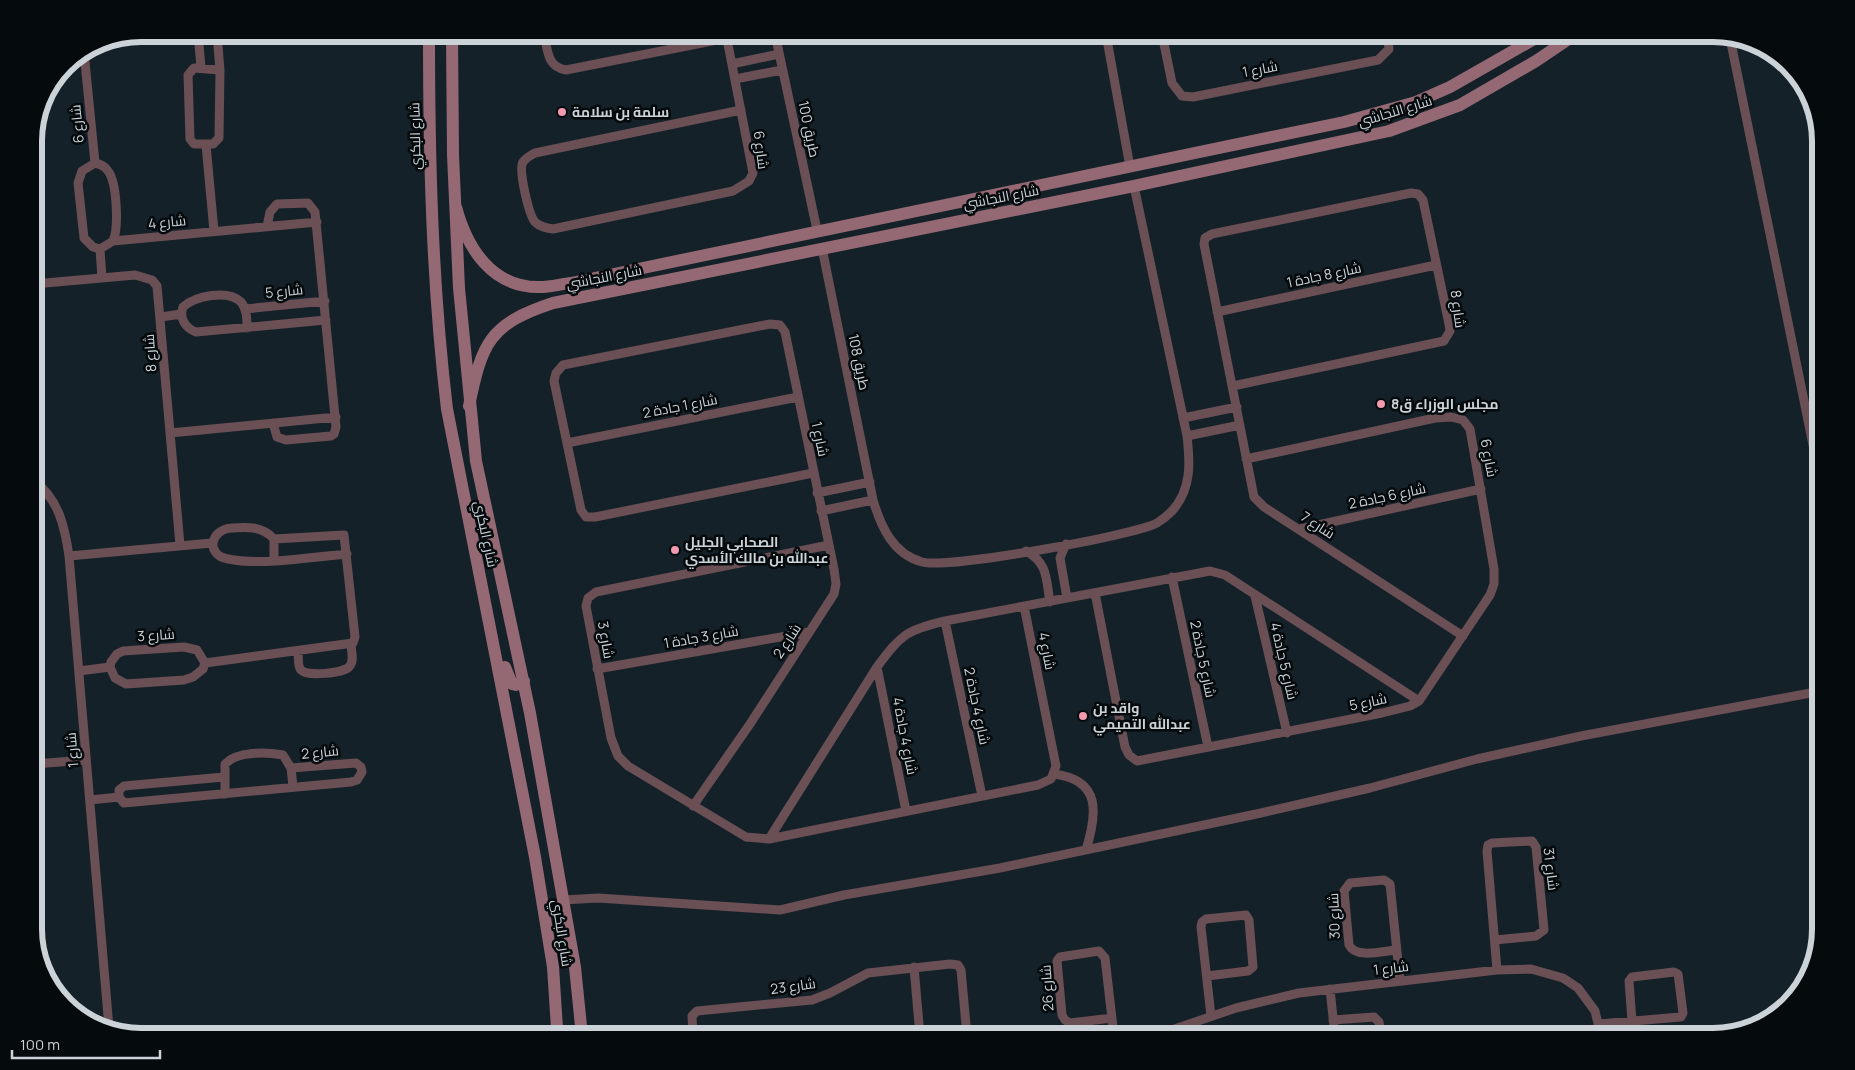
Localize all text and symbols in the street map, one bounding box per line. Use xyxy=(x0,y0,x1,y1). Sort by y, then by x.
street label: شارع 1 xyxy=(1241,56,1279,81)
street label: شارع النجاشي xyxy=(1355,90,1435,133)
street label: طريق 100 xyxy=(794,99,825,159)
street label: شارع البكري xyxy=(404,102,428,170)
place label: سلمة بن سلامة xyxy=(572,102,669,121)
street label: شارع 6 xyxy=(65,104,88,144)
marker: سلمة بن سلامة xyxy=(556,106,568,118)
street label: شارع 6 xyxy=(750,130,773,170)
street label: شارع النجاشي xyxy=(961,180,1041,215)
street label: شارع 4 xyxy=(147,210,187,233)
street label: شارع 8 جادة 1 xyxy=(1285,257,1363,292)
street label: شارع النجاشي xyxy=(564,260,644,295)
street label: شارع 5 xyxy=(264,279,304,302)
street label: شارع 8 xyxy=(1446,289,1471,329)
street label: طريق 108 xyxy=(844,332,875,392)
street label: شارع 8 xyxy=(139,333,160,373)
street label: شارع 1 جادة 2 xyxy=(641,389,719,422)
place label: مجلس الوزراء ق8 xyxy=(1391,394,1498,413)
marker: مجلس الوزراء ق8 xyxy=(1375,398,1387,410)
street label: شارع 1 xyxy=(808,420,833,458)
street label: شارع 6 xyxy=(1476,437,1502,479)
street label: شارع 6 جادة 2 xyxy=(1346,478,1428,513)
street label: شارع البكري xyxy=(467,499,503,570)
street label: شارع 7 xyxy=(1298,507,1339,543)
place label: الصحابي الجليل عبدالله بن مالك الأسدي xyxy=(685,532,829,569)
marker: الصحابي الجليل عبدالله بن مالك الأسدي xyxy=(669,544,681,556)
street label: شارع 5 جادة 2 xyxy=(1186,619,1221,699)
street label: شارع 3 xyxy=(594,620,619,660)
street label: شارع 2 xyxy=(768,620,805,662)
street label: شارع 5 جادة 4 xyxy=(1266,620,1303,701)
street label: شارع 3 جادة 1 xyxy=(662,621,740,652)
street label: شارع 3 xyxy=(137,624,175,645)
street label: شارع 4 xyxy=(1035,630,1060,671)
street label: شارع 4 جادة 2 xyxy=(960,665,995,746)
street label: شارع 5 xyxy=(1347,688,1388,715)
street label: شارع 4 جادة 4 xyxy=(889,695,922,776)
place label: واقد بن عبدالله التميمي xyxy=(1093,698,1191,736)
marker: واقد بن عبدالله التميمي xyxy=(1077,710,1089,722)
street label: شارع 1 xyxy=(60,732,83,768)
street label: شارع 2 xyxy=(300,740,340,763)
street label: شارع 31 xyxy=(1539,846,1564,891)
street label: شارع 30 xyxy=(1323,893,1344,939)
street label: شارع البكري xyxy=(545,898,577,968)
street label: شارع 1 xyxy=(1372,956,1410,979)
street label: شارع 26 xyxy=(1035,964,1058,1012)
street label: شارع 23 xyxy=(769,973,817,998)
scale bar xyxy=(12,1028,160,1060)
text: 100 m xyxy=(20,1034,60,1055)

